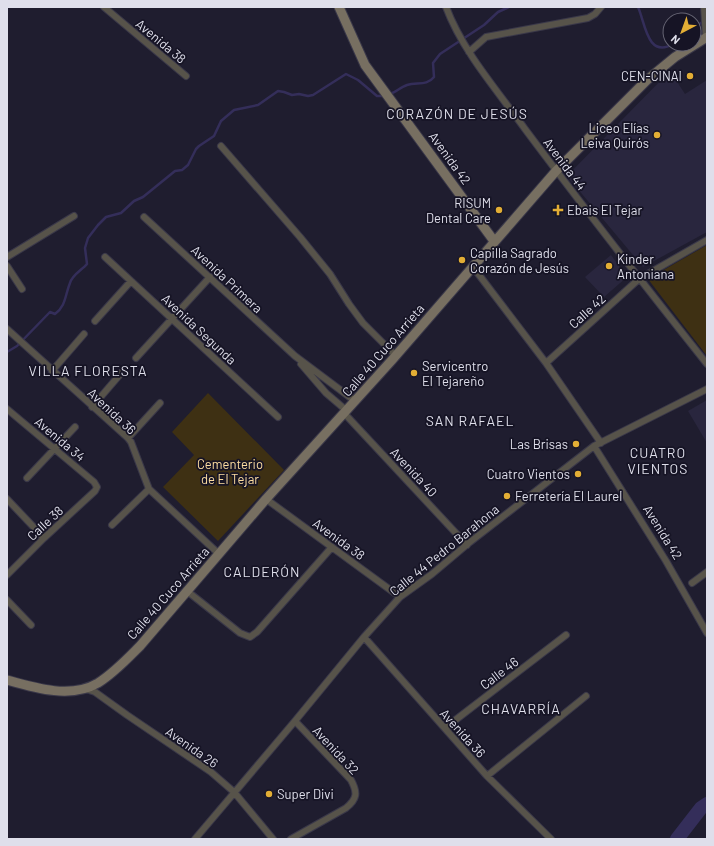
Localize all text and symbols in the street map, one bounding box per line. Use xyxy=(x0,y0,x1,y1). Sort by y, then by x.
north arrow xyxy=(662,12,702,52)
street label: Avenida 38 xyxy=(133,15,189,67)
text: N xyxy=(668,33,682,47)
place label: CEN-CINAI xyxy=(621,68,682,84)
marker: CEN-CINAI xyxy=(685,71,695,81)
district label: CORAZÓN DE JESÚS xyxy=(386,105,528,122)
place label: Liceo Elías Leiva Quirós xyxy=(580,120,649,151)
street label: Avenida 42 xyxy=(426,129,474,187)
marker: Liceo Elías Leiva Quirós xyxy=(652,130,662,140)
street label: Avenida 44 xyxy=(540,135,590,193)
place label: RISUM Dental Care xyxy=(426,195,491,226)
place label: Ebais El Tejar xyxy=(567,202,642,218)
marker: Ebais El Tejar xyxy=(552,204,564,216)
marker: RISUM Dental Care xyxy=(494,205,504,215)
street label: Avenida Primera xyxy=(188,242,266,316)
place label: Capilla Sagrado Corazón de Jesús xyxy=(470,245,569,276)
place label: Kinder Antoniana xyxy=(617,251,674,282)
marker: Capilla Sagrado Corazón de Jesús xyxy=(457,255,467,265)
marker: Kinder Antoniana xyxy=(604,261,614,271)
street label: Avenida Segunda xyxy=(158,290,240,368)
street label: Calle 42 xyxy=(565,290,609,332)
street label: Calle 40 Cuco Arrieta xyxy=(339,301,427,399)
place label: Servicentro El Tejareño xyxy=(422,358,488,389)
district label: VILLA FLORESTA xyxy=(29,362,147,379)
marker: Servicentro El Tejareño xyxy=(409,368,419,378)
street label: Avenida 36 xyxy=(84,385,140,438)
district label: SAN RAFAEL xyxy=(426,412,514,429)
street label: Avenida 34 xyxy=(32,413,88,465)
place label: Las Brisas xyxy=(510,436,568,452)
marker: Las Brisas xyxy=(571,439,581,449)
street label: Avenida 40 xyxy=(387,444,441,500)
district label: CUATRO VIENTOS xyxy=(628,444,688,477)
park label: Cementerio de El Tejar xyxy=(197,456,263,487)
place label: Cuatro Vientos xyxy=(487,466,570,482)
marker: Cuatro Vientos xyxy=(573,469,583,479)
place label: Ferretería El Laurel xyxy=(515,488,622,504)
marker: Ferretería El Laurel xyxy=(502,491,512,501)
street label: Calle 44 Pedro Barahona xyxy=(386,501,502,599)
street label: Calle 38 xyxy=(24,502,66,544)
street label: Avenida 42 xyxy=(640,502,686,562)
street label: Avenida 38 xyxy=(310,515,368,563)
street label: Calle 40 Cuco Arrieta xyxy=(124,544,212,642)
district label: CALDERÓN xyxy=(224,563,300,580)
street label: Calle 46 xyxy=(477,653,522,693)
district label: CHAVARRÍA xyxy=(481,700,561,717)
street label: Avenida 36 xyxy=(437,705,489,761)
street label: Avenida 32 xyxy=(309,722,363,778)
street label: Avenida 26 xyxy=(163,723,222,771)
place label: Super Divi xyxy=(277,786,334,802)
marker: Super Divi xyxy=(264,789,274,799)

